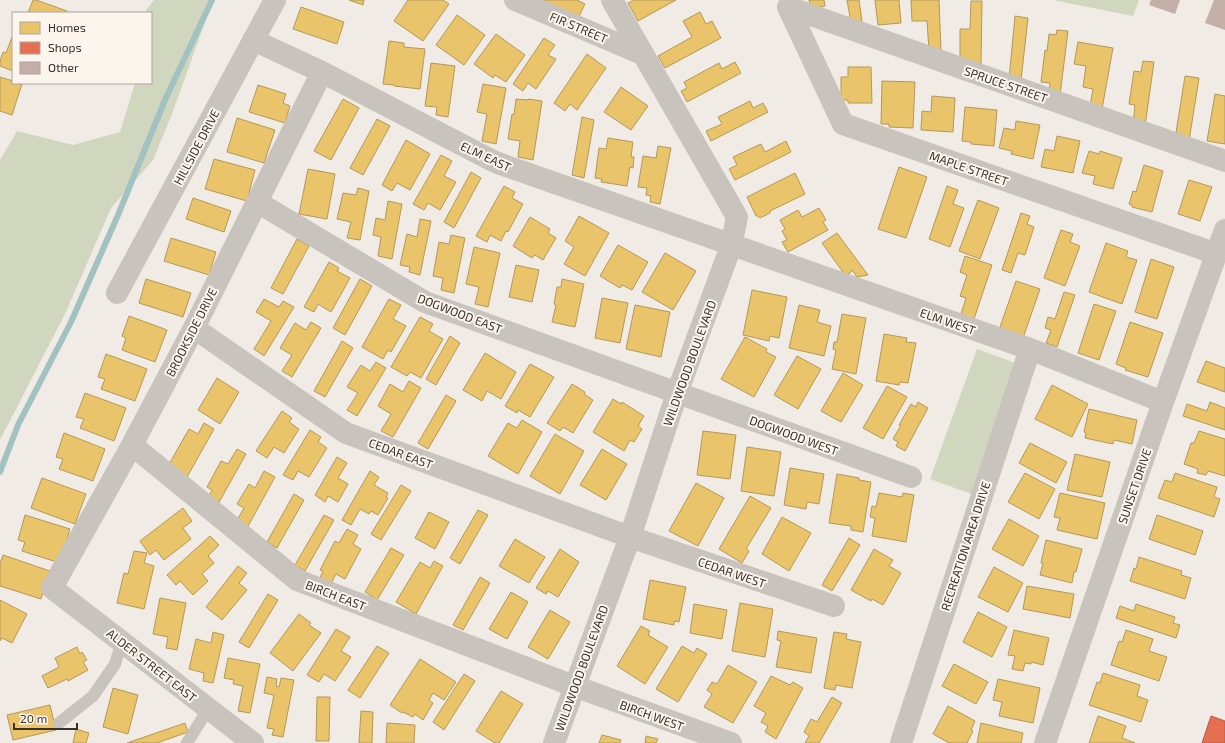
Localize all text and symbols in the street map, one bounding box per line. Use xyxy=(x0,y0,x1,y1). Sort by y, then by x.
street label: FIR STREET xyxy=(548,9,610,45)
legend xyxy=(12,12,152,84)
text: Homes xyxy=(48,20,86,34)
text: Shops xyxy=(48,40,82,54)
text: Other xyxy=(48,60,79,74)
street label: SPRUCE STREET xyxy=(963,63,1049,105)
street label: HILLSIDE DRIVE xyxy=(170,107,222,187)
street label: ELM EAST xyxy=(459,138,513,174)
street label: MAPLE STREET xyxy=(928,148,1010,188)
street label: BROOKSIDE DRIVE xyxy=(163,285,220,379)
street label: DOGWOOD EAST xyxy=(416,290,504,336)
street label: WILDWOOD BOULEVARD xyxy=(660,298,718,428)
street label: ELM WEST xyxy=(918,305,978,337)
street label: DOGWOOD WEST xyxy=(748,412,840,458)
street label: CEDAR EAST xyxy=(367,435,435,471)
street label: SUNSET DRIVE xyxy=(1115,446,1153,525)
street label: RECREATION AREA DRIVE xyxy=(938,479,993,612)
street label: CEDAR WEST xyxy=(696,554,768,590)
street label: BIRCH EAST xyxy=(304,577,368,613)
street label: WILDWOOD BOULEVARD xyxy=(552,603,610,733)
street label: ALDER STREET EAST xyxy=(104,626,200,704)
street label: BIRCH WEST xyxy=(618,697,686,733)
scale bar xyxy=(14,705,77,731)
text: 20 m xyxy=(20,711,47,725)

